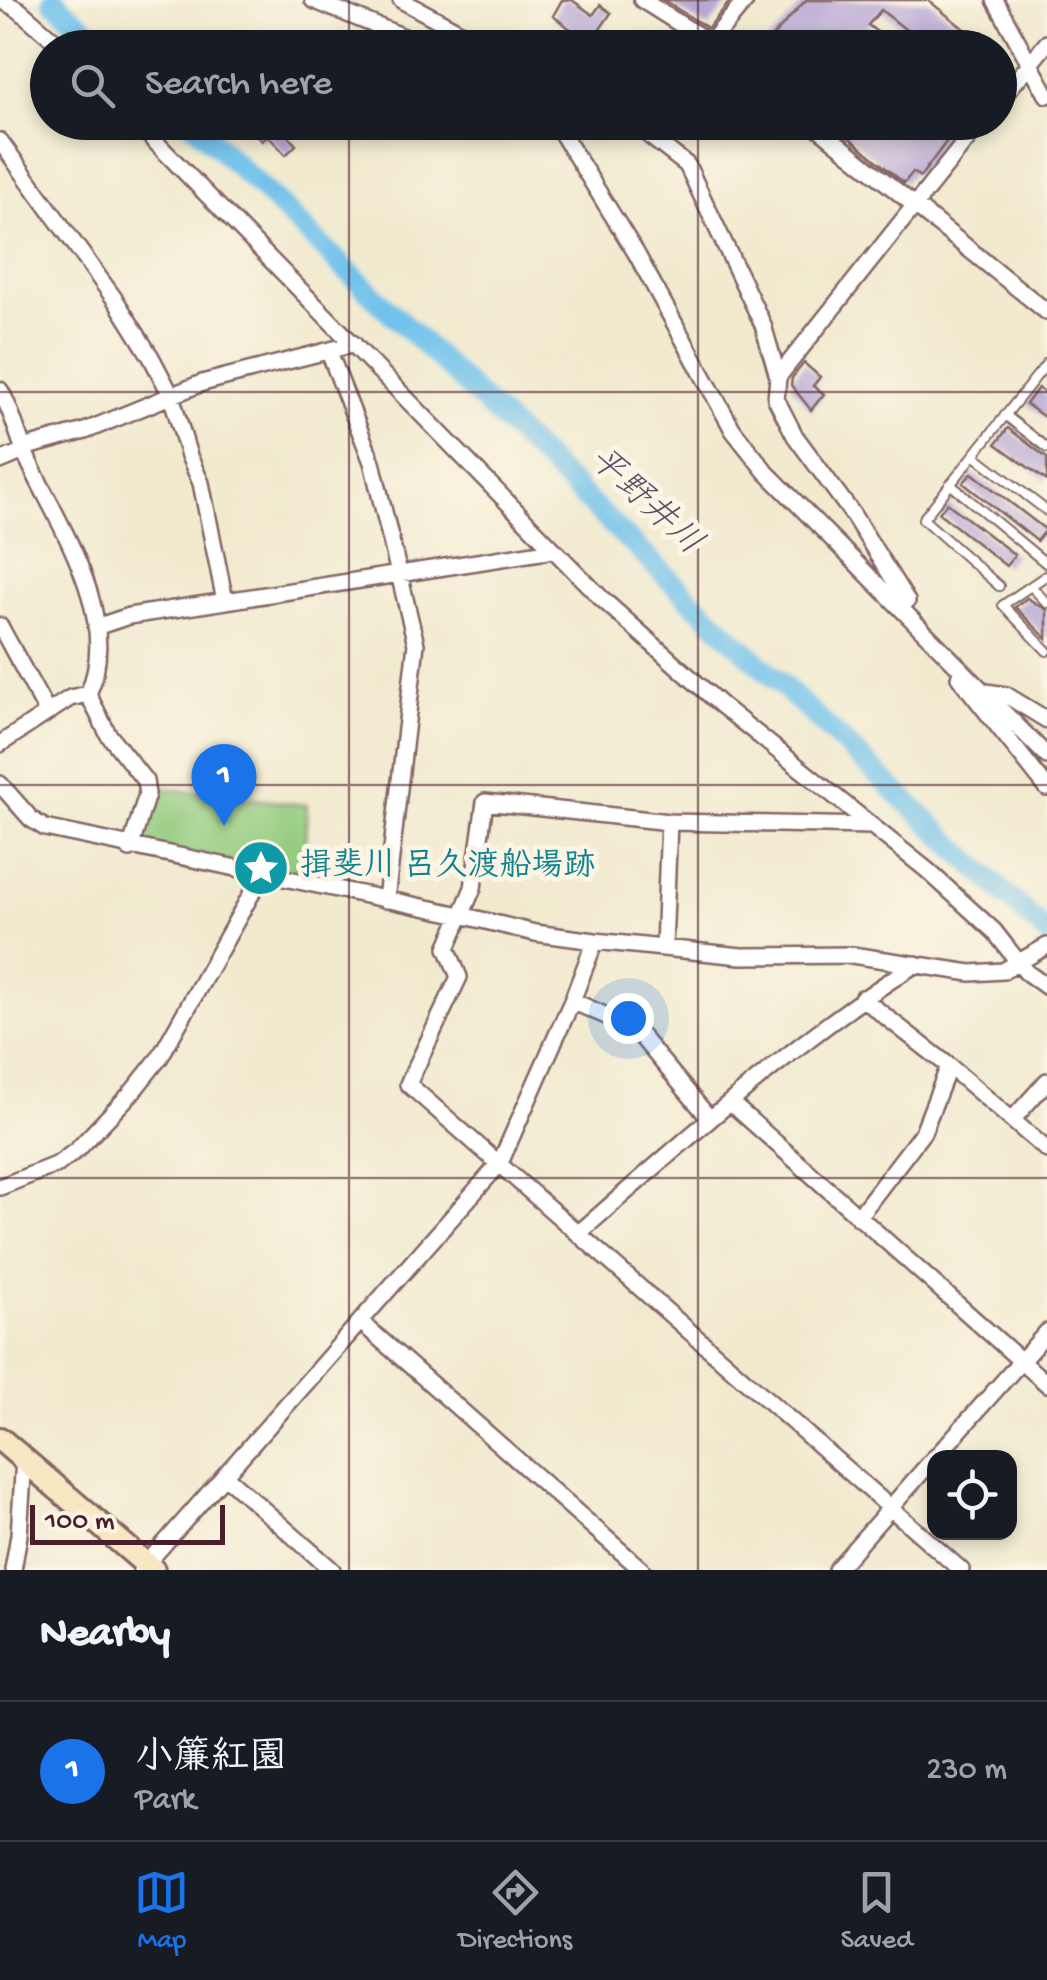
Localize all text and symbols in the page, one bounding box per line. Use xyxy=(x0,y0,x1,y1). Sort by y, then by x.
search box xyxy=(30,30,1017,140)
icon: search xyxy=(65,58,120,113)
text: Search here xyxy=(145,63,332,107)
water label: 平野井川 xyxy=(579,439,711,566)
pin: 1 xyxy=(192,744,256,826)
place icon: 揖斐川 呂久渡船場跡 xyxy=(231,838,291,898)
place label: 揖斐川 呂久渡船場跡 xyxy=(300,847,596,887)
your location xyxy=(603,993,654,1044)
map controls xyxy=(927,1450,1017,1540)
button: locate xyxy=(927,1450,1017,1540)
scale bar xyxy=(30,1500,225,1544)
text: 100 m xyxy=(45,1506,115,1539)
text: Nearby xyxy=(40,1611,170,1660)
text: 小簾紅園 xyxy=(135,1738,287,1782)
text: 1 xyxy=(66,1752,79,1790)
text: 230 m xyxy=(926,1752,1007,1790)
text: Park xyxy=(135,1782,196,1820)
tab: Map xyxy=(134,1865,189,1958)
tab: Directions xyxy=(458,1865,572,1958)
tab: Saved xyxy=(841,1865,913,1958)

